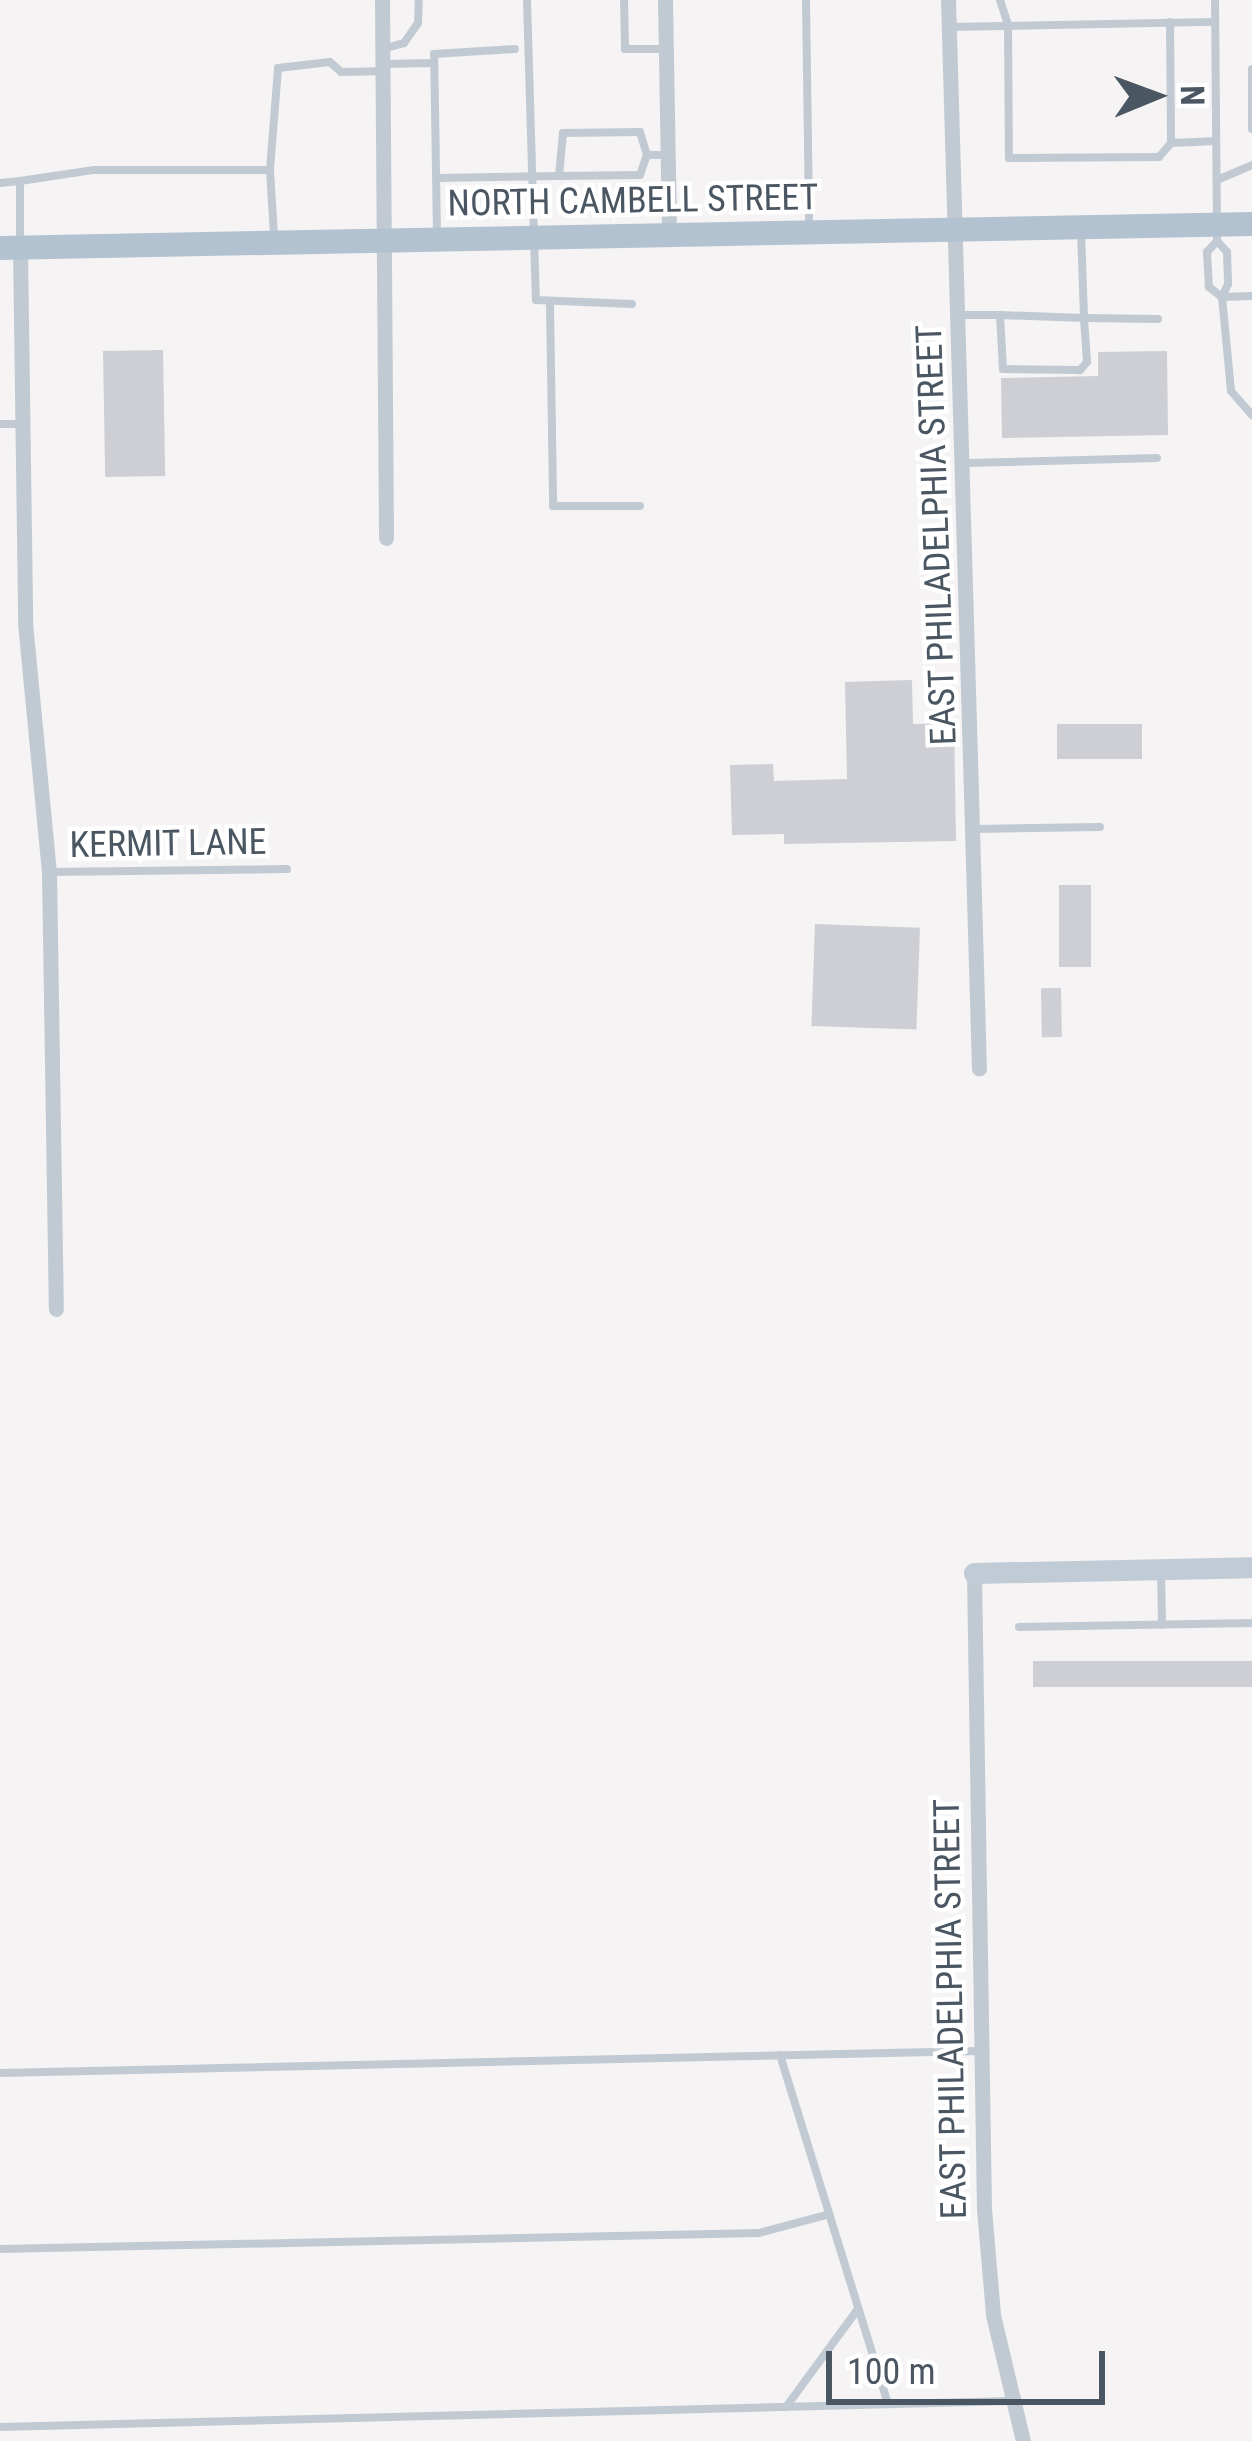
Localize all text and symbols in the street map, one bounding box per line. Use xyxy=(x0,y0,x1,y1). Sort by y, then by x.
north arrow xyxy=(1096,36,1216,156)
text: N xyxy=(1173,85,1212,106)
street label: NORTH CAMBELL STREET xyxy=(447,176,819,226)
street label: EAST PHILADELPHIA STREET xyxy=(908,324,966,746)
street label: KERMIT LANE xyxy=(69,821,267,867)
street label: EAST PHILADELPHIA STREET xyxy=(926,1798,976,2220)
scale bar xyxy=(832,2327,1111,2401)
text: 100 m xyxy=(847,2351,936,2393)

